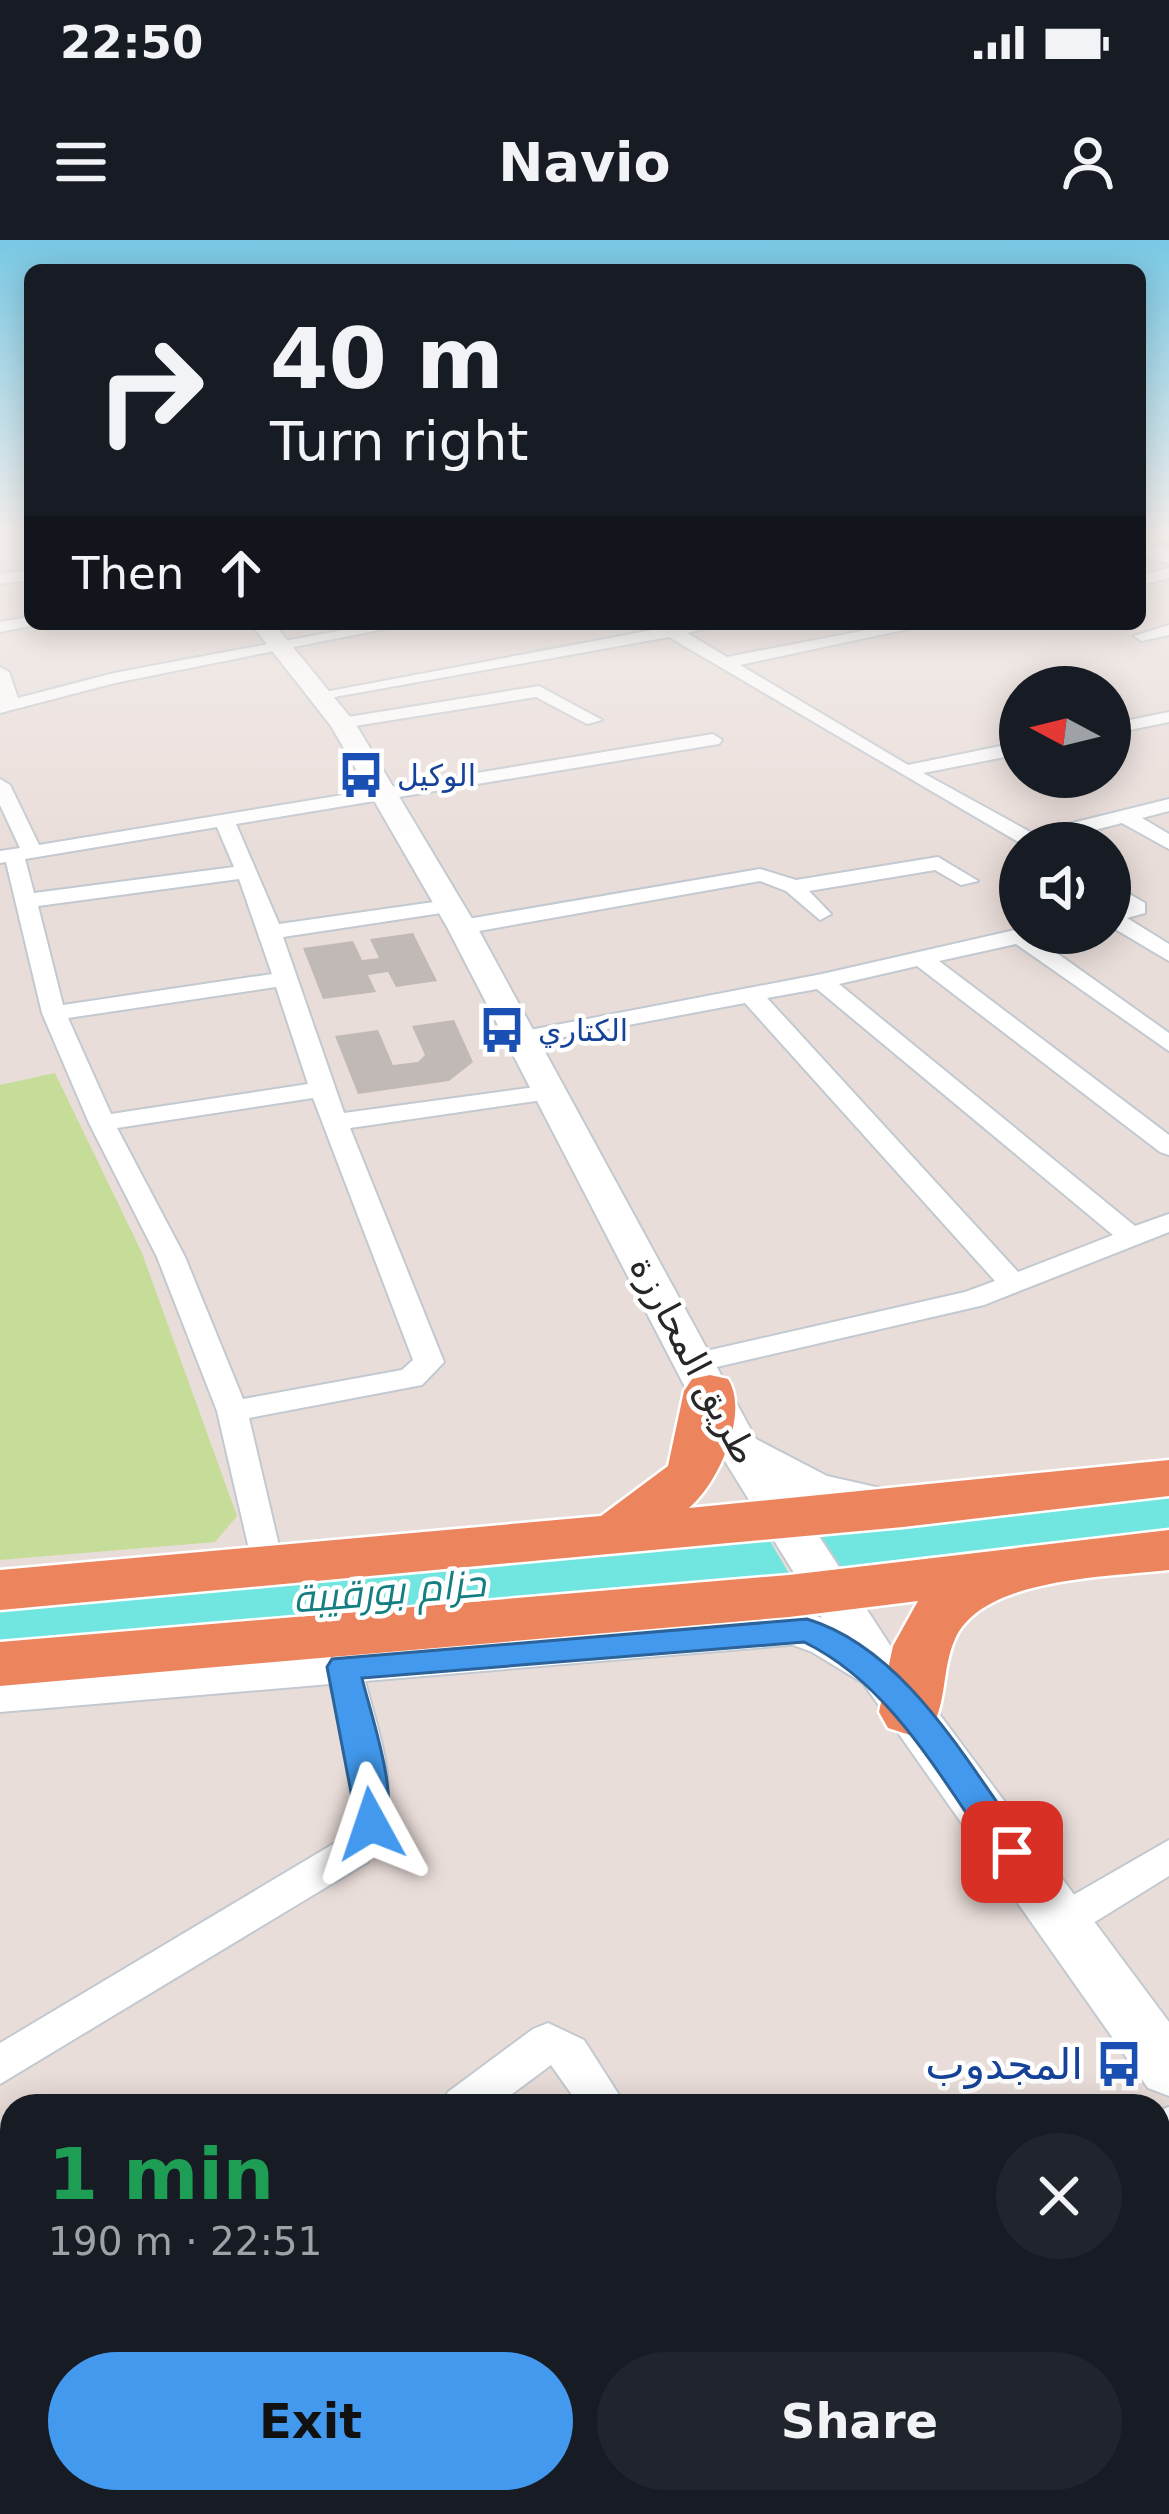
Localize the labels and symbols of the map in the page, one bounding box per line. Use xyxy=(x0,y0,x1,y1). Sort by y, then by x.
north arrow xyxy=(999,666,1131,798)
bus stop icon: الوكيل xyxy=(336,750,386,800)
place label: الوكيل xyxy=(397,758,476,793)
bus stop icon: الكتاري xyxy=(477,1005,527,1055)
place label: الكتاري xyxy=(538,1013,628,1048)
street label: طريق المحارزة xyxy=(621,1249,766,1471)
water label: حزام بورقيبة xyxy=(291,1560,489,1626)
position arrow xyxy=(308,1761,434,1887)
pin xyxy=(961,1801,1063,1903)
bus stop icon: المجدوب xyxy=(1094,2039,1144,2089)
place label: المجدوب xyxy=(925,2040,1083,2089)

